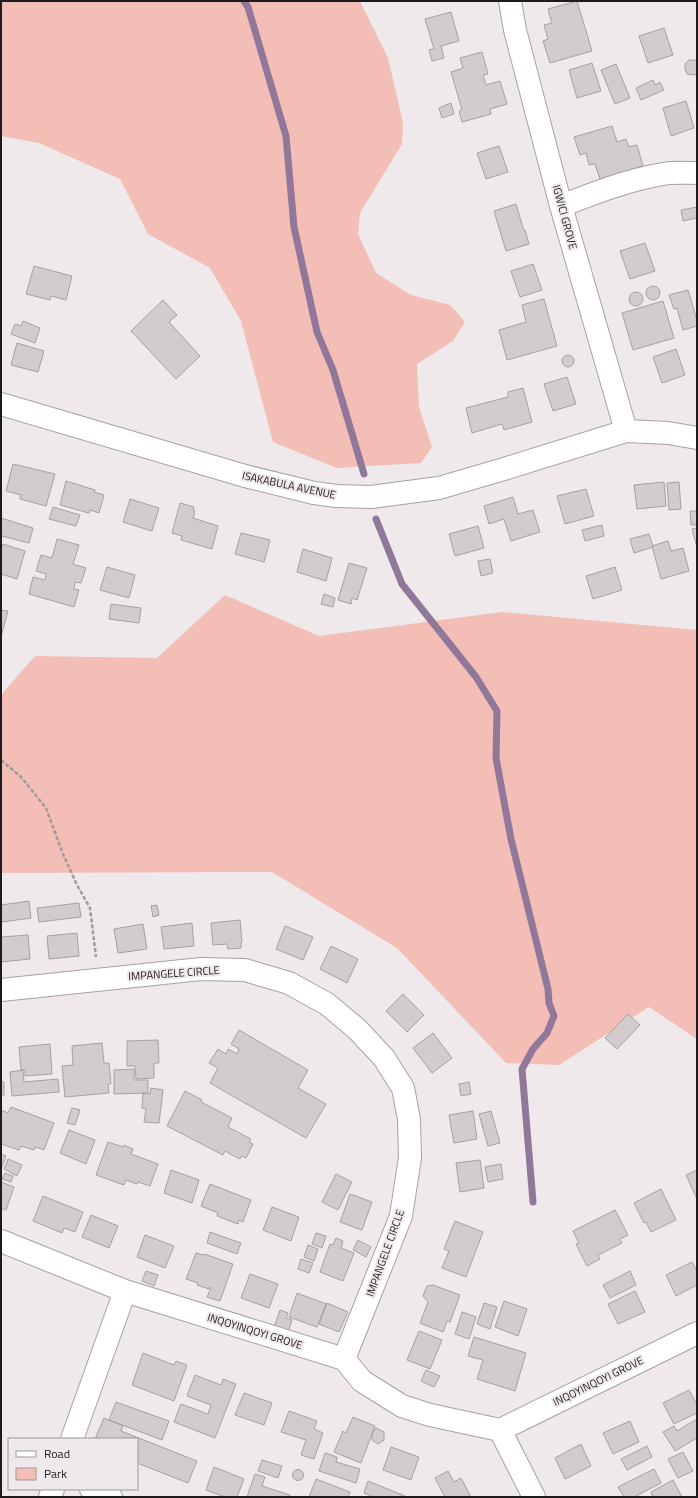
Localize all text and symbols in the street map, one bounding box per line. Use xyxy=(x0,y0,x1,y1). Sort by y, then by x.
street label: IGWICI GROVE xyxy=(549,183,581,251)
street label: ISAKABULA AVENUE xyxy=(241,467,337,503)
street label: IMPANGELE CIRCLE xyxy=(128,962,220,984)
street label: IMPANGELE CIRCLE xyxy=(362,1207,408,1299)
street label: INQOYINQOYI GROVE xyxy=(205,1309,305,1353)
street label: INQOYINQOYI GROVE xyxy=(550,1352,646,1410)
legend xyxy=(8,1438,138,1490)
text: Road xyxy=(44,1444,70,1463)
text: Park xyxy=(44,1464,67,1483)

